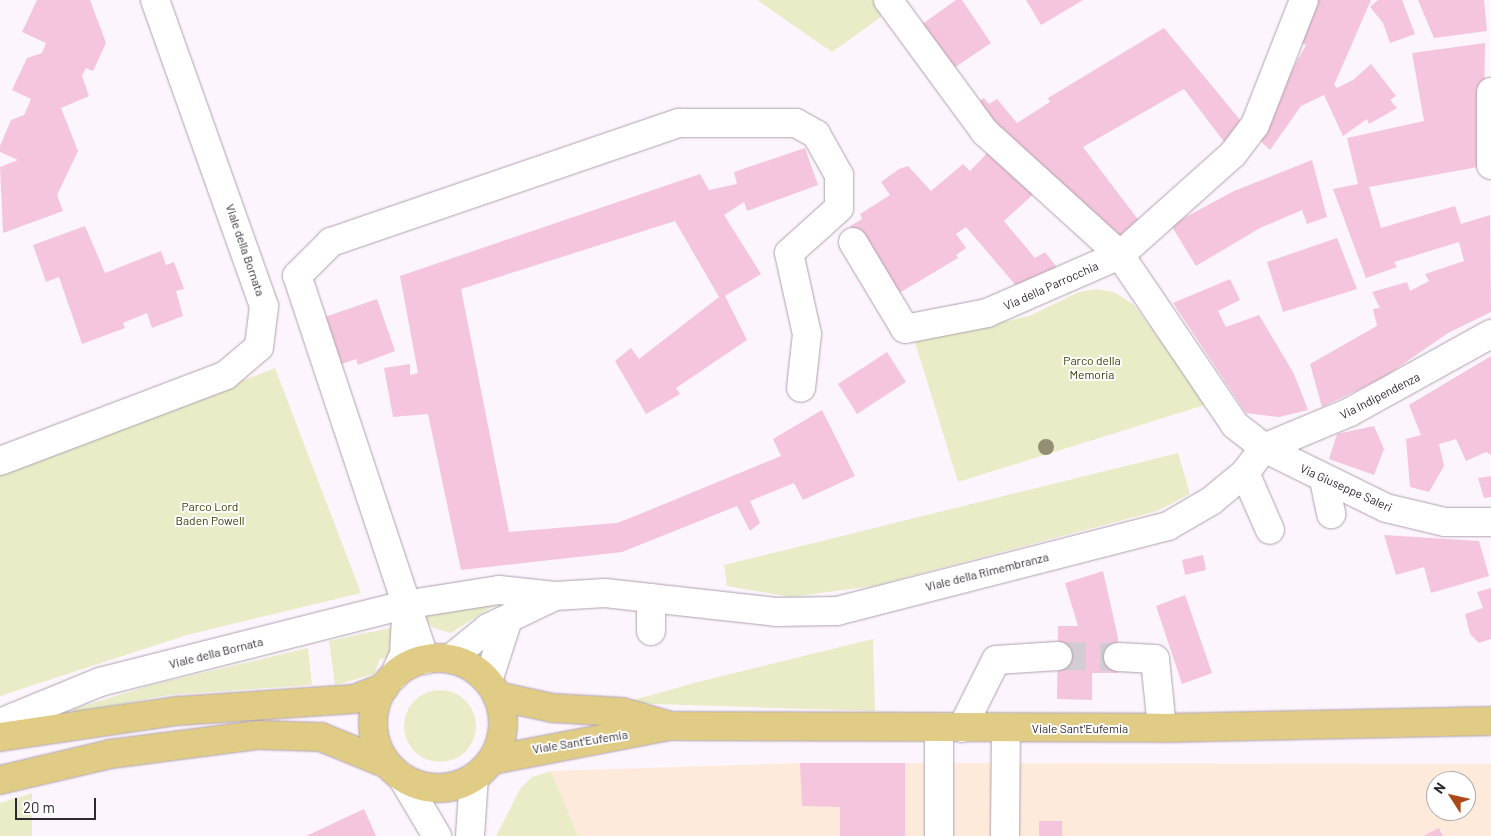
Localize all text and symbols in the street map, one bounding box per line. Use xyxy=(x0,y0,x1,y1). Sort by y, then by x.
street label: Viale della Bornata xyxy=(223,202,267,298)
street label: Via della Parrocchia xyxy=(1001,259,1101,313)
park label: Parco della Memoria xyxy=(1063,354,1121,382)
street label: Via Indipendenza xyxy=(1338,370,1422,422)
street label: Via Giuseppe Saleri xyxy=(1298,461,1394,515)
park label: Parco Lord Baden Powell xyxy=(176,500,244,528)
street label: Viale della Rimembranza xyxy=(924,550,1050,594)
street label: Viale della Bornata xyxy=(168,634,264,672)
street label: Viale Sant'Eufemia xyxy=(1032,722,1128,736)
street label: Viale Sant'Eufemia xyxy=(531,727,629,757)
north arrow xyxy=(1426,771,1476,821)
text: N xyxy=(1429,779,1449,796)
scale bar xyxy=(18,788,99,820)
text: 20 m xyxy=(23,798,55,816)

